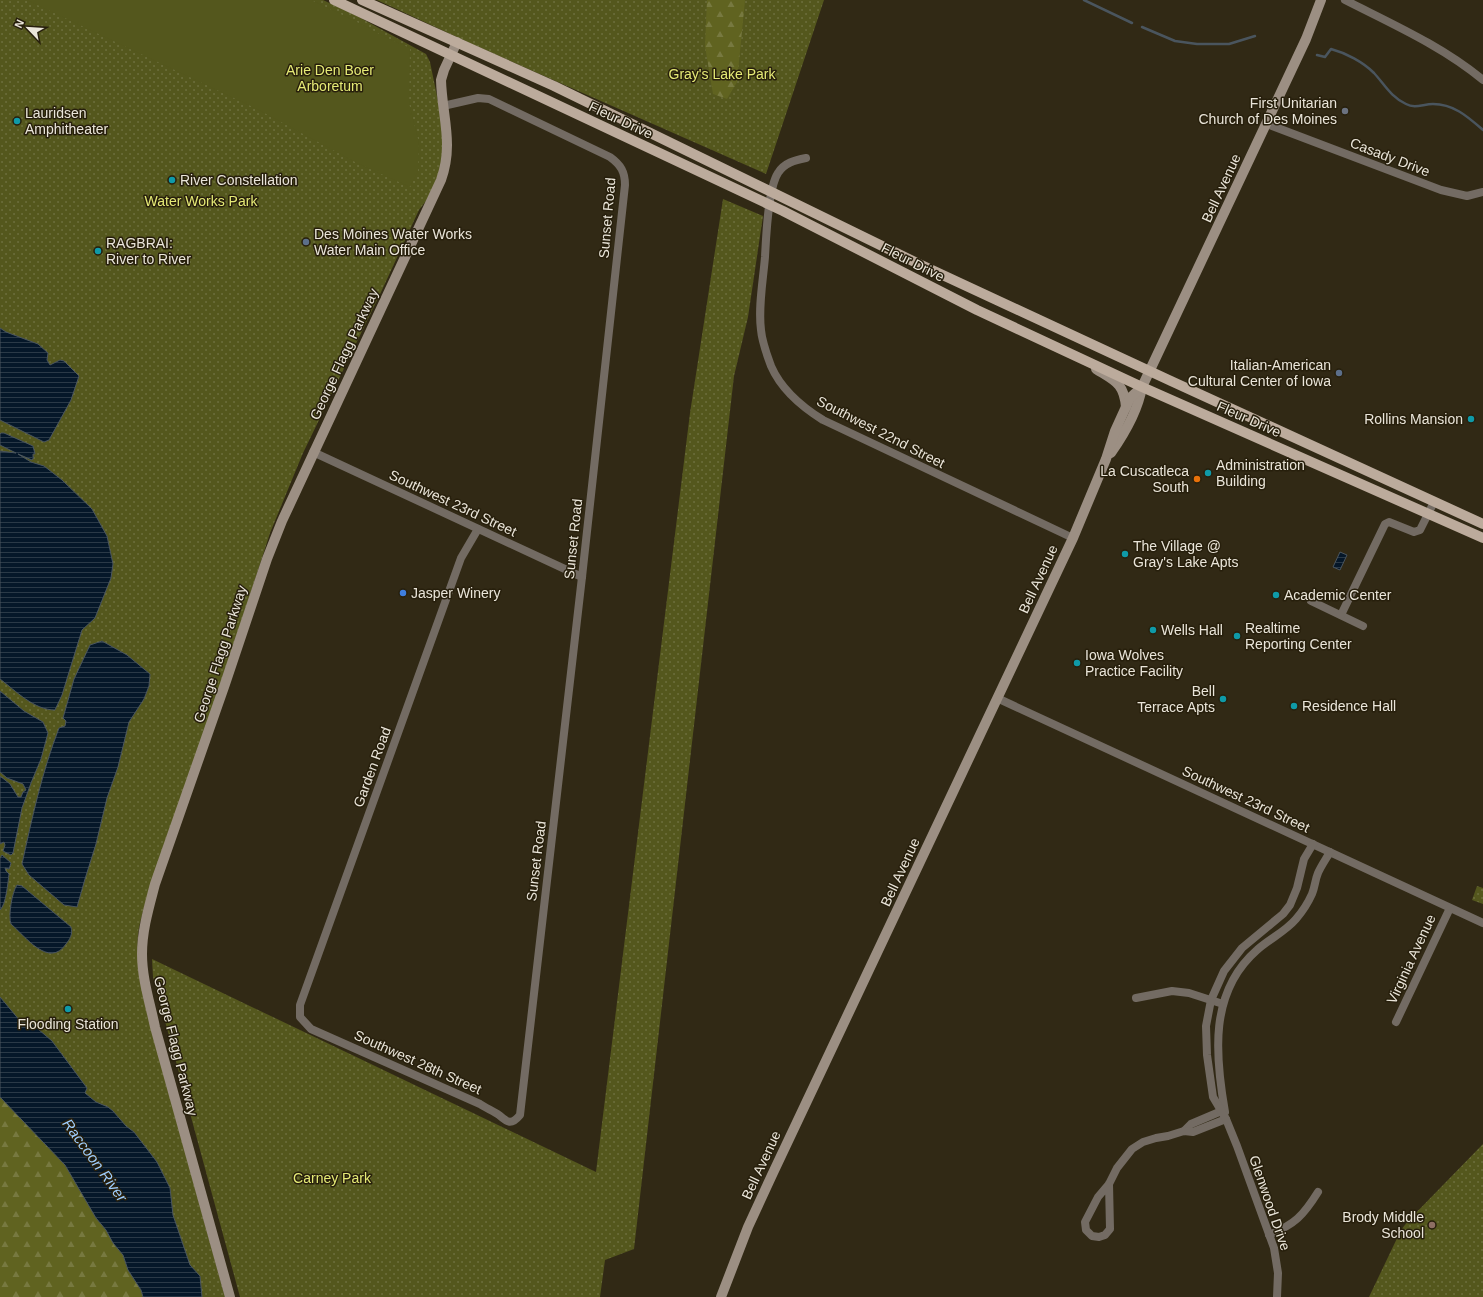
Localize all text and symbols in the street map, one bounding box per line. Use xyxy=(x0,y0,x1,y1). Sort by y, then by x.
north arrow xyxy=(8,8,48,48)
text: N xyxy=(12,18,26,30)
park label: Arie Den Boer Arboretum xyxy=(286,62,374,94)
park label: Gray's Lake Park xyxy=(669,66,776,82)
place label: First Unitarian Church of Des Moines xyxy=(1198,95,1337,127)
street label: Fleur Drive xyxy=(587,98,656,142)
place label: Lauridsen Amphitheater xyxy=(25,105,109,137)
marker: First Unitarian Church of Des Moines xyxy=(1340,106,1350,116)
marker: Lauridsen Amphitheater xyxy=(12,116,22,126)
street label: Casady Drive xyxy=(1348,134,1432,180)
street label: Bell Avenue xyxy=(1198,151,1244,225)
place label: River Constellation xyxy=(180,172,298,188)
marker: River Constellation xyxy=(167,175,177,185)
street label: Sunset Road xyxy=(596,177,618,259)
park label: Water Works Park xyxy=(145,193,258,209)
place label: Des Moines Water Works Water Main Office xyxy=(314,226,472,258)
place label: RAGBRAI: River to River xyxy=(106,235,191,267)
marker: Des Moines Water Works Water Main Office xyxy=(301,237,311,247)
street label: Fleur Drive xyxy=(879,239,947,285)
marker: RAGBRAI: River to River xyxy=(93,246,103,256)
street label: George Flagg Parkway xyxy=(306,286,382,422)
place label: Italian-American Cultural Center of Iowa xyxy=(1188,357,1331,389)
marker: Italian-American Cultural Center of Iowa xyxy=(1334,368,1344,378)
street label: Southwest 22nd Street xyxy=(814,393,948,471)
street label: Fleur Drive xyxy=(1214,398,1284,440)
place label: Rollins Mansion xyxy=(1364,411,1463,427)
marker: Rollins Mansion xyxy=(1466,414,1476,424)
place label: Administration Building xyxy=(1216,457,1305,489)
place label: La Cuscatleca South xyxy=(1100,463,1189,495)
street label: Southwest 23rd Street xyxy=(387,466,519,540)
marker: Administration Building xyxy=(1203,468,1213,478)
marker: La Cuscatleca South xyxy=(1192,474,1202,484)
street label: Sunset Road xyxy=(561,498,585,580)
place label: The Village @ Gray's Lake Apts xyxy=(1133,538,1238,570)
street label: Bell Avenue xyxy=(1015,542,1061,616)
marker: The Village @ Gray's Lake Apts xyxy=(1120,549,1130,559)
street label: George Flagg Parkway xyxy=(190,583,250,725)
place label: Jasper Winery xyxy=(411,585,500,601)
place label: Academic Center xyxy=(1284,587,1392,603)
marker: Jasper Winery xyxy=(398,588,408,598)
marker: Academic Center xyxy=(1271,590,1281,600)
place label: Realtime Reporting Center xyxy=(1245,620,1352,652)
place label: Wells Hall xyxy=(1161,622,1223,638)
marker: Wells Hall xyxy=(1148,625,1158,635)
marker: Realtime Reporting Center xyxy=(1232,631,1242,641)
place label: Iowa Wolves Practice Facility xyxy=(1085,647,1183,679)
marker: Iowa Wolves Practice Facility xyxy=(1072,658,1082,668)
place label: Bell Terrace Apts xyxy=(1137,683,1215,715)
marker: Bell Terrace Apts xyxy=(1218,694,1228,704)
place label: Residence Hall xyxy=(1302,698,1396,714)
marker: Residence Hall xyxy=(1289,701,1299,711)
street label: Garden Road xyxy=(350,725,394,809)
street label: Southwest 23rd Street xyxy=(1180,762,1312,836)
street label: Sunset Road xyxy=(523,820,549,902)
street label: Bell Avenue xyxy=(877,835,923,909)
street label: Virginia Avenue xyxy=(1383,912,1439,1006)
street label: George Flagg Parkway xyxy=(151,975,201,1117)
marker: Flooding Station xyxy=(63,1004,73,1014)
place label: Flooding Station xyxy=(17,1016,119,1032)
street label: Southwest 28th Street xyxy=(352,1027,484,1097)
water label: Raccoon River xyxy=(59,1115,131,1206)
street label: Bell Avenue xyxy=(738,1128,784,1202)
street label: Glenwood Drive xyxy=(1246,1153,1294,1253)
park label: Carney Park xyxy=(293,1170,372,1186)
place label: Brody Middle School xyxy=(1342,1209,1424,1241)
marker: Brody Middle School xyxy=(1427,1220,1437,1230)

